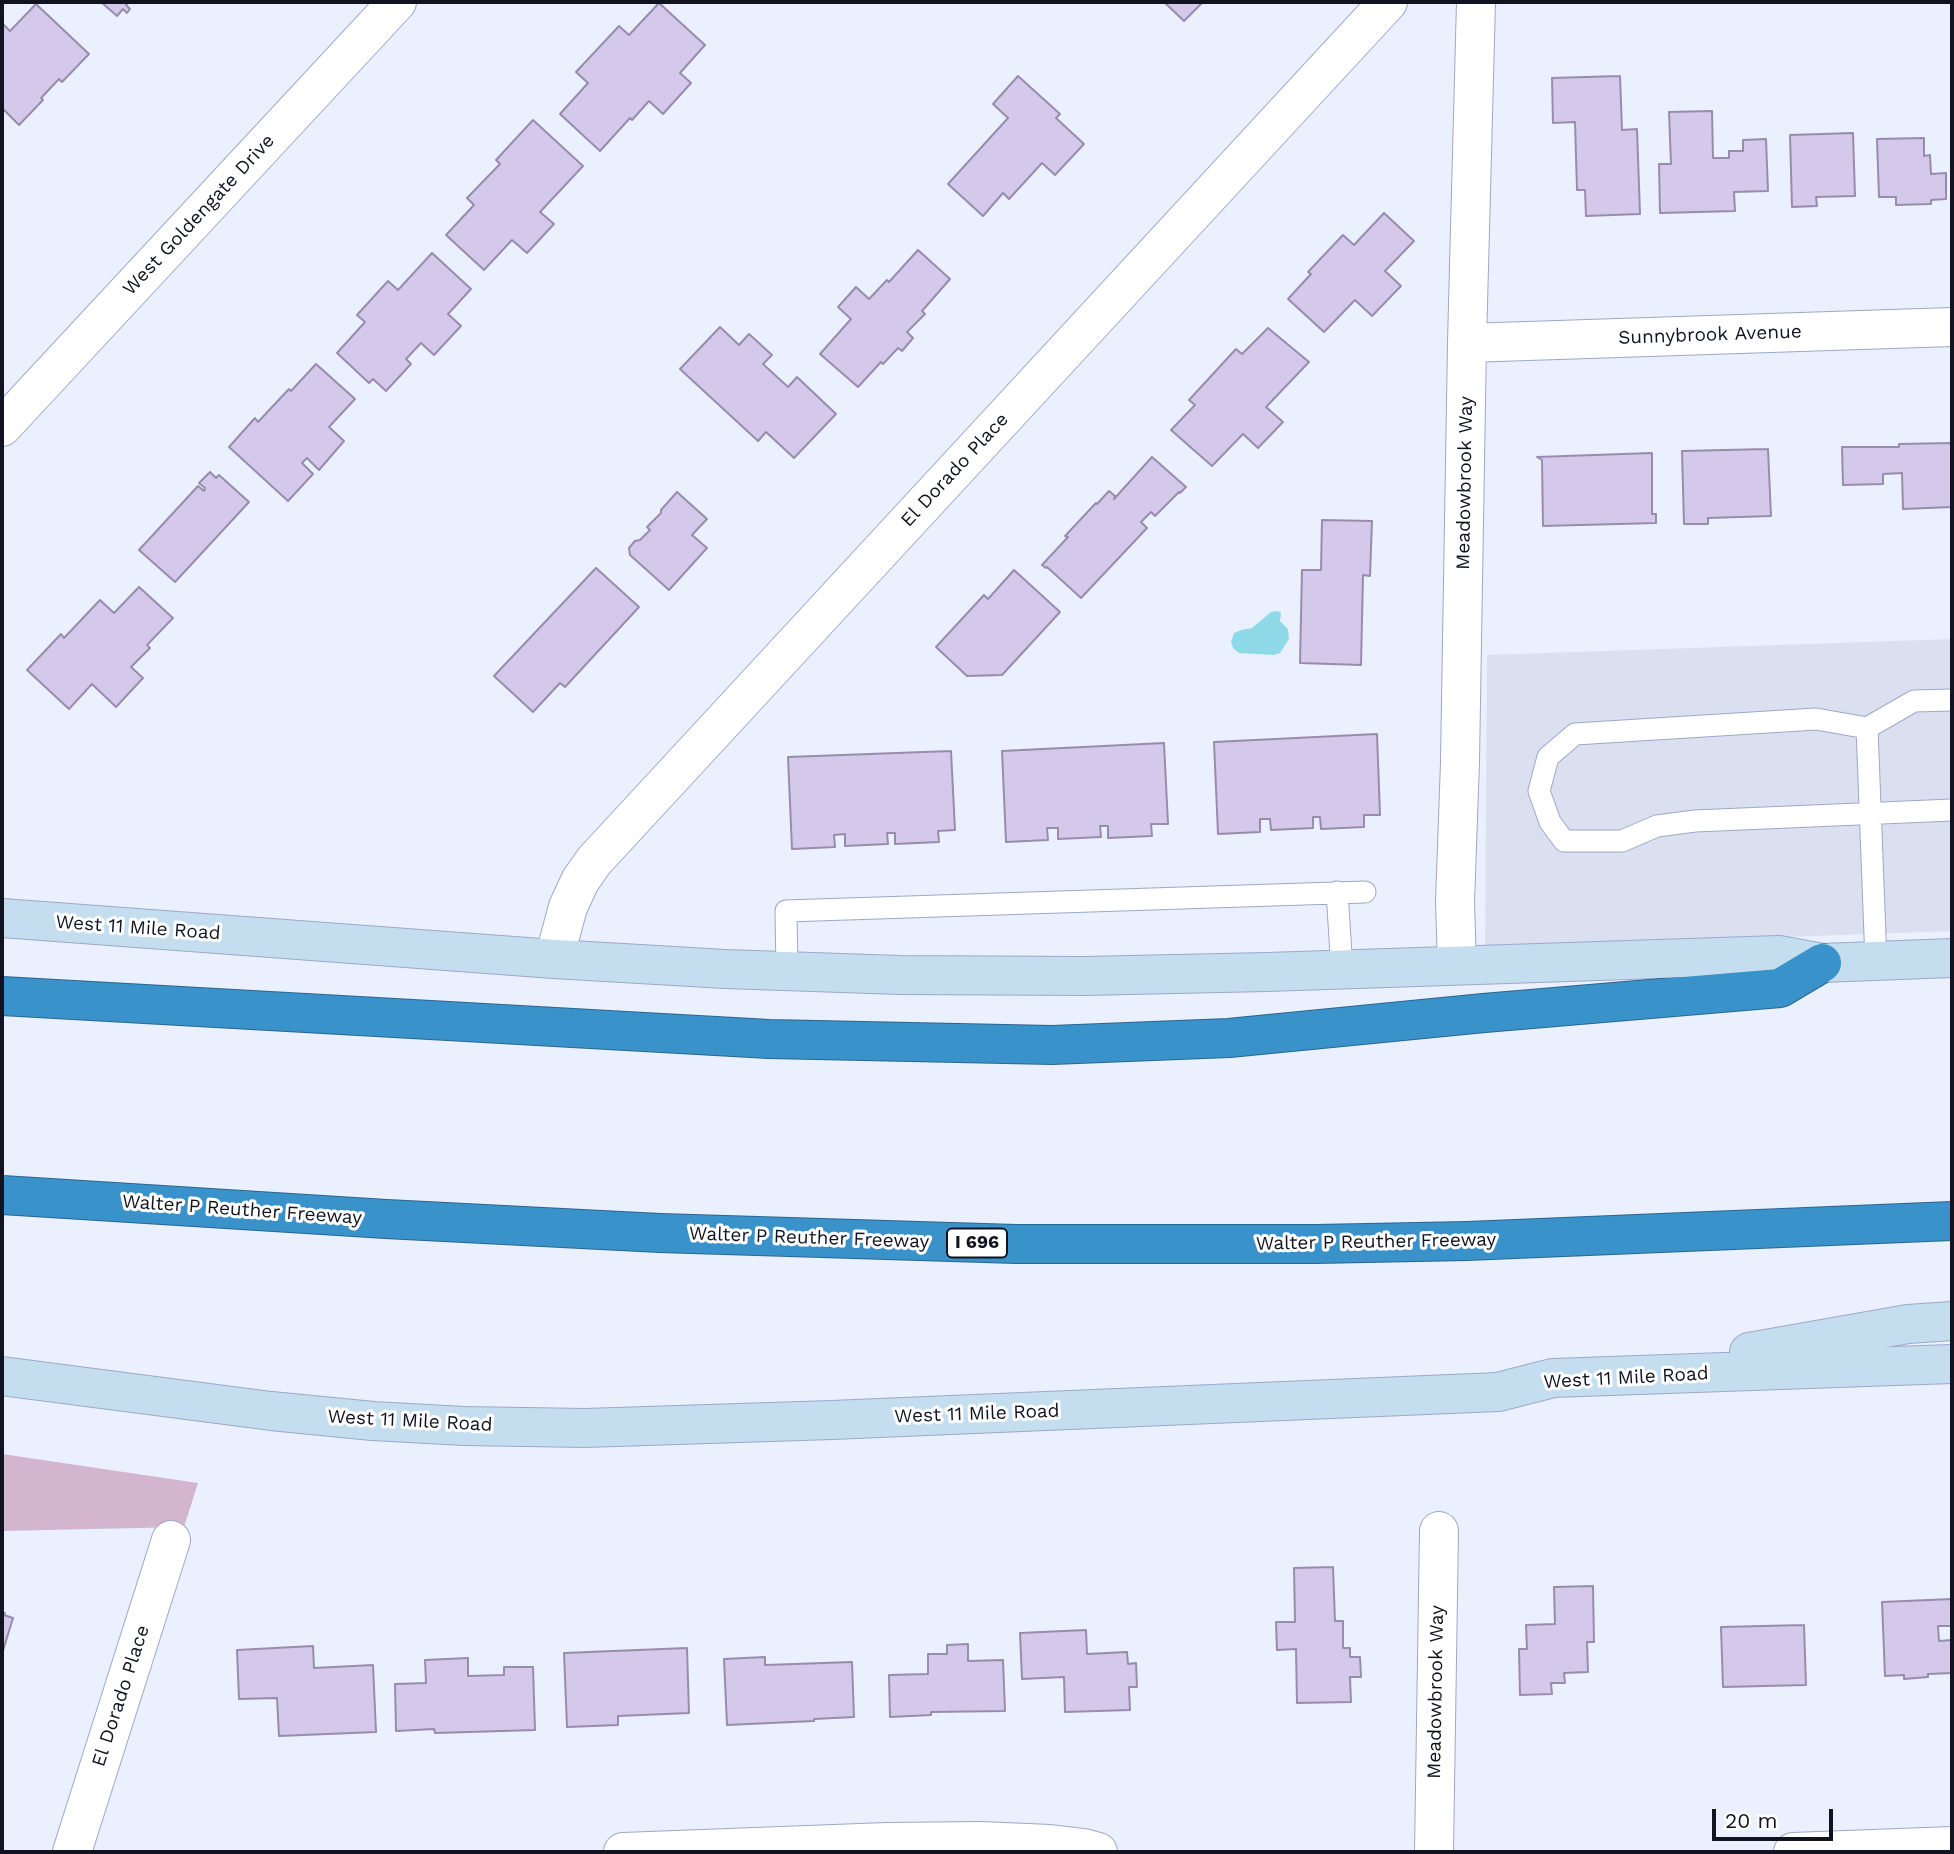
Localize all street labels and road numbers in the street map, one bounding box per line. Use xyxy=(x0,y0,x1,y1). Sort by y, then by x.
street label: West Goldengate Drive xyxy=(118,130,280,300)
street label: Sunnybrook Avenue xyxy=(1618,320,1802,350)
street label: Meadowbrook Way xyxy=(1452,396,1478,570)
street label: El Dorado Place xyxy=(896,408,1014,532)
street label: West 11 Mile Road xyxy=(55,911,221,945)
street label: Walter P Reuther Freeway xyxy=(121,1190,363,1230)
street label: Walter P Reuther Freeway xyxy=(688,1222,930,1254)
road number: I 696 xyxy=(947,1228,1007,1258)
street label: Walter P Reuther Freeway xyxy=(1256,1229,1496,1255)
street label: West 11 Mile Road xyxy=(1543,1362,1709,1394)
street label: West 11 Mile Road xyxy=(894,1400,1060,1428)
street label: West 11 Mile Road xyxy=(327,1405,493,1437)
street label: Meadowbrook Way xyxy=(1423,1605,1449,1779)
street label: El Dorado Place xyxy=(87,1622,155,1770)

